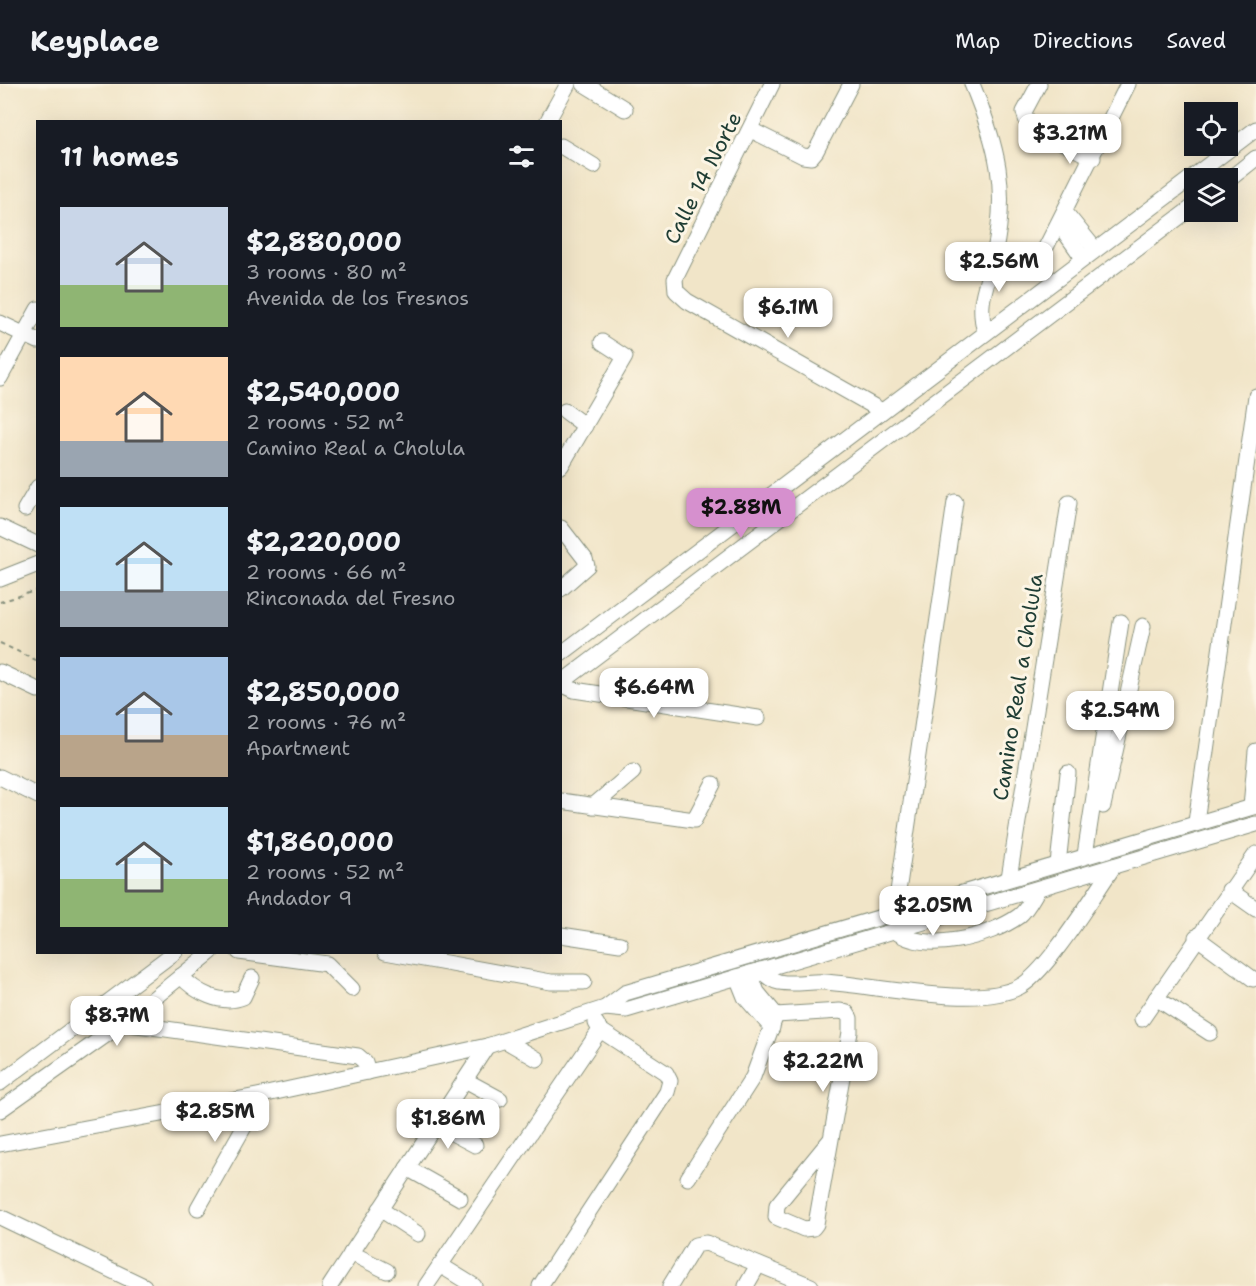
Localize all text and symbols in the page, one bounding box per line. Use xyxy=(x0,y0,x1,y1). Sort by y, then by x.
text: Keyplace xyxy=(30,22,160,60)
text: Map xyxy=(955,27,1000,55)
text: Directions xyxy=(1033,27,1133,55)
text: Saved xyxy=(1166,27,1226,55)
map controls xyxy=(1184,102,1238,222)
button: locate xyxy=(1184,102,1238,156)
street label: Calle 14 Norte xyxy=(658,107,748,249)
pin: $3.21M xyxy=(1021,114,1119,165)
text: $3.21M xyxy=(1032,120,1108,146)
text: 11 homes xyxy=(60,139,179,174)
icon: filters xyxy=(505,140,538,173)
button: layers xyxy=(1184,168,1238,222)
text: $2,880,000 xyxy=(246,224,402,259)
icon: home xyxy=(108,231,180,303)
pin: $2.56M xyxy=(950,242,1048,293)
text: $2.56M xyxy=(959,248,1039,274)
text: 3 rooms · 80 m² xyxy=(246,259,407,285)
text: Avenida de los Fresnos xyxy=(246,285,469,311)
pin: $6.1M xyxy=(746,288,830,339)
text: $6.1M xyxy=(758,294,818,320)
text: $2,540,000 xyxy=(246,374,400,409)
icon: home xyxy=(108,381,180,453)
text: 2 rooms · 52 m² xyxy=(246,409,404,435)
text: Camino Real a Cholula xyxy=(246,435,465,461)
pin: $2.88M xyxy=(692,488,790,539)
text: $2.88M xyxy=(700,494,782,520)
text: $2,220,000 xyxy=(246,524,401,559)
icon: home xyxy=(108,531,180,603)
text: 2 rooms · 66 m² xyxy=(246,559,407,585)
street label: Camino Real a Cholula xyxy=(986,571,1050,803)
text: Rinconada del Fresno xyxy=(246,585,455,611)
pin: $6.64M xyxy=(605,668,703,719)
text: $2,850,000 xyxy=(246,674,400,709)
text: $6.64M xyxy=(613,674,695,700)
icon: home xyxy=(108,681,180,753)
pin: $2.54M xyxy=(1071,691,1169,742)
text: $2.54M xyxy=(1080,697,1160,723)
text: 2 rooms · 76 m² xyxy=(246,709,406,735)
text: Apartment xyxy=(246,735,350,761)
text: $1,860,000 xyxy=(246,824,394,859)
icon: home xyxy=(108,831,180,903)
text: 2 rooms · 52 m² xyxy=(246,859,404,885)
text: Andador 9 xyxy=(246,885,352,911)
pin: $2.05M xyxy=(884,886,982,937)
text: $2.05M xyxy=(893,892,973,918)
pin: $8.7M xyxy=(75,996,159,1047)
text: $8.7M xyxy=(84,1002,150,1028)
pin: $2.22M xyxy=(774,1042,872,1093)
text: $2.22M xyxy=(783,1048,863,1074)
pin: $2.85M xyxy=(166,1092,264,1143)
text: $2.85M xyxy=(175,1098,255,1124)
pin: $1.86M xyxy=(399,1099,497,1150)
text: $1.86M xyxy=(411,1105,486,1131)

